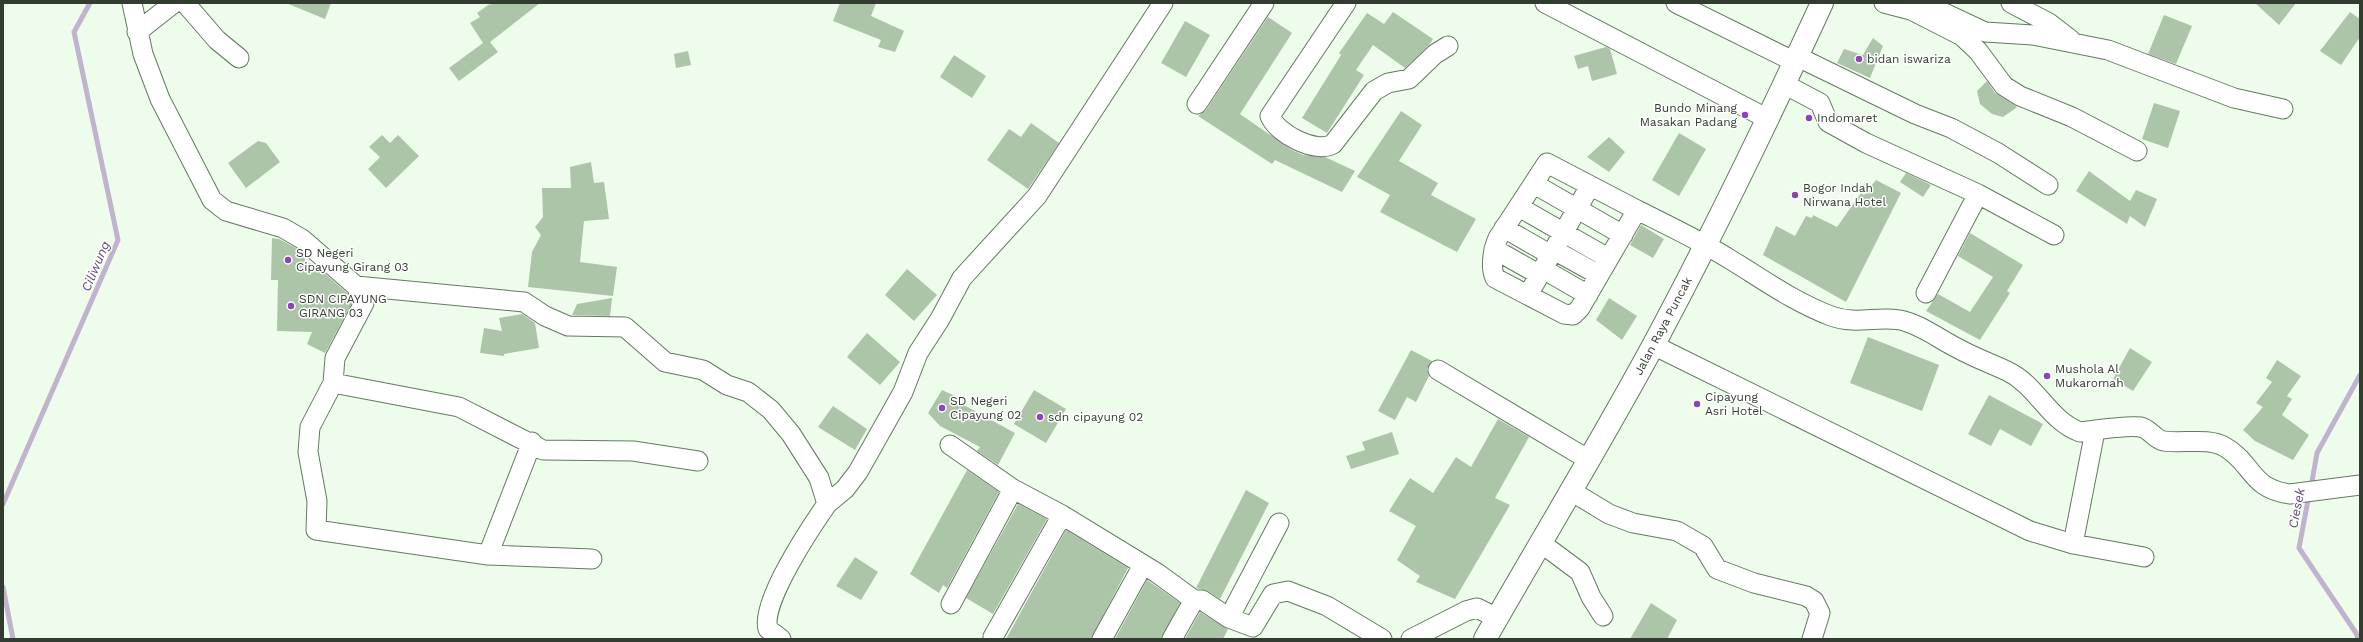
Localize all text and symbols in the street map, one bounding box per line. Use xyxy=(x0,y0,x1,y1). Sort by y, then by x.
place label: bidan iswariza xyxy=(1867,52,1951,66)
marker: bidan iswariza xyxy=(1854,54,1864,64)
place label: Bundo Minang Masakan Padang xyxy=(1640,101,1738,129)
marker: Bundo Minang Masakan Padang xyxy=(1740,110,1750,120)
place label: Indomaret xyxy=(1817,111,1877,125)
marker: Indomaret xyxy=(1804,113,1814,123)
place label: Bogor Indah Nirwana Hotel xyxy=(1803,181,1886,209)
marker: Bogor Indah Nirwana Hotel xyxy=(1790,190,1800,200)
water label: Ciliwung xyxy=(78,239,113,294)
place label: SD Negeri Cipayung Girang 03 xyxy=(296,246,408,274)
marker: SD Negeri Cipayung Girang 03 xyxy=(283,255,293,265)
street label: Jalan Raya Puncak xyxy=(1631,274,1695,377)
place label: SDN CIPAYUNG GIRANG 03 xyxy=(299,292,387,320)
marker: SDN CIPAYUNG GIRANG 03 xyxy=(286,301,296,311)
place label: Mushola Al Mukaromah xyxy=(2055,362,2124,390)
marker: Mushola Al Mukaromah xyxy=(2042,371,2052,381)
place label: Cipayung Asri Hotel xyxy=(1705,390,1763,418)
place label: SD Negeri Cipayung 02 xyxy=(950,394,1021,422)
marker: Cipayung Asri Hotel xyxy=(1692,399,1702,409)
marker: SD Negeri Cipayung 02 xyxy=(937,403,947,413)
place label: sdn cipayung 02 xyxy=(1048,410,1143,424)
marker: sdn cipayung 02 xyxy=(1035,412,1045,422)
water label: Ciesek xyxy=(2285,486,2308,529)

